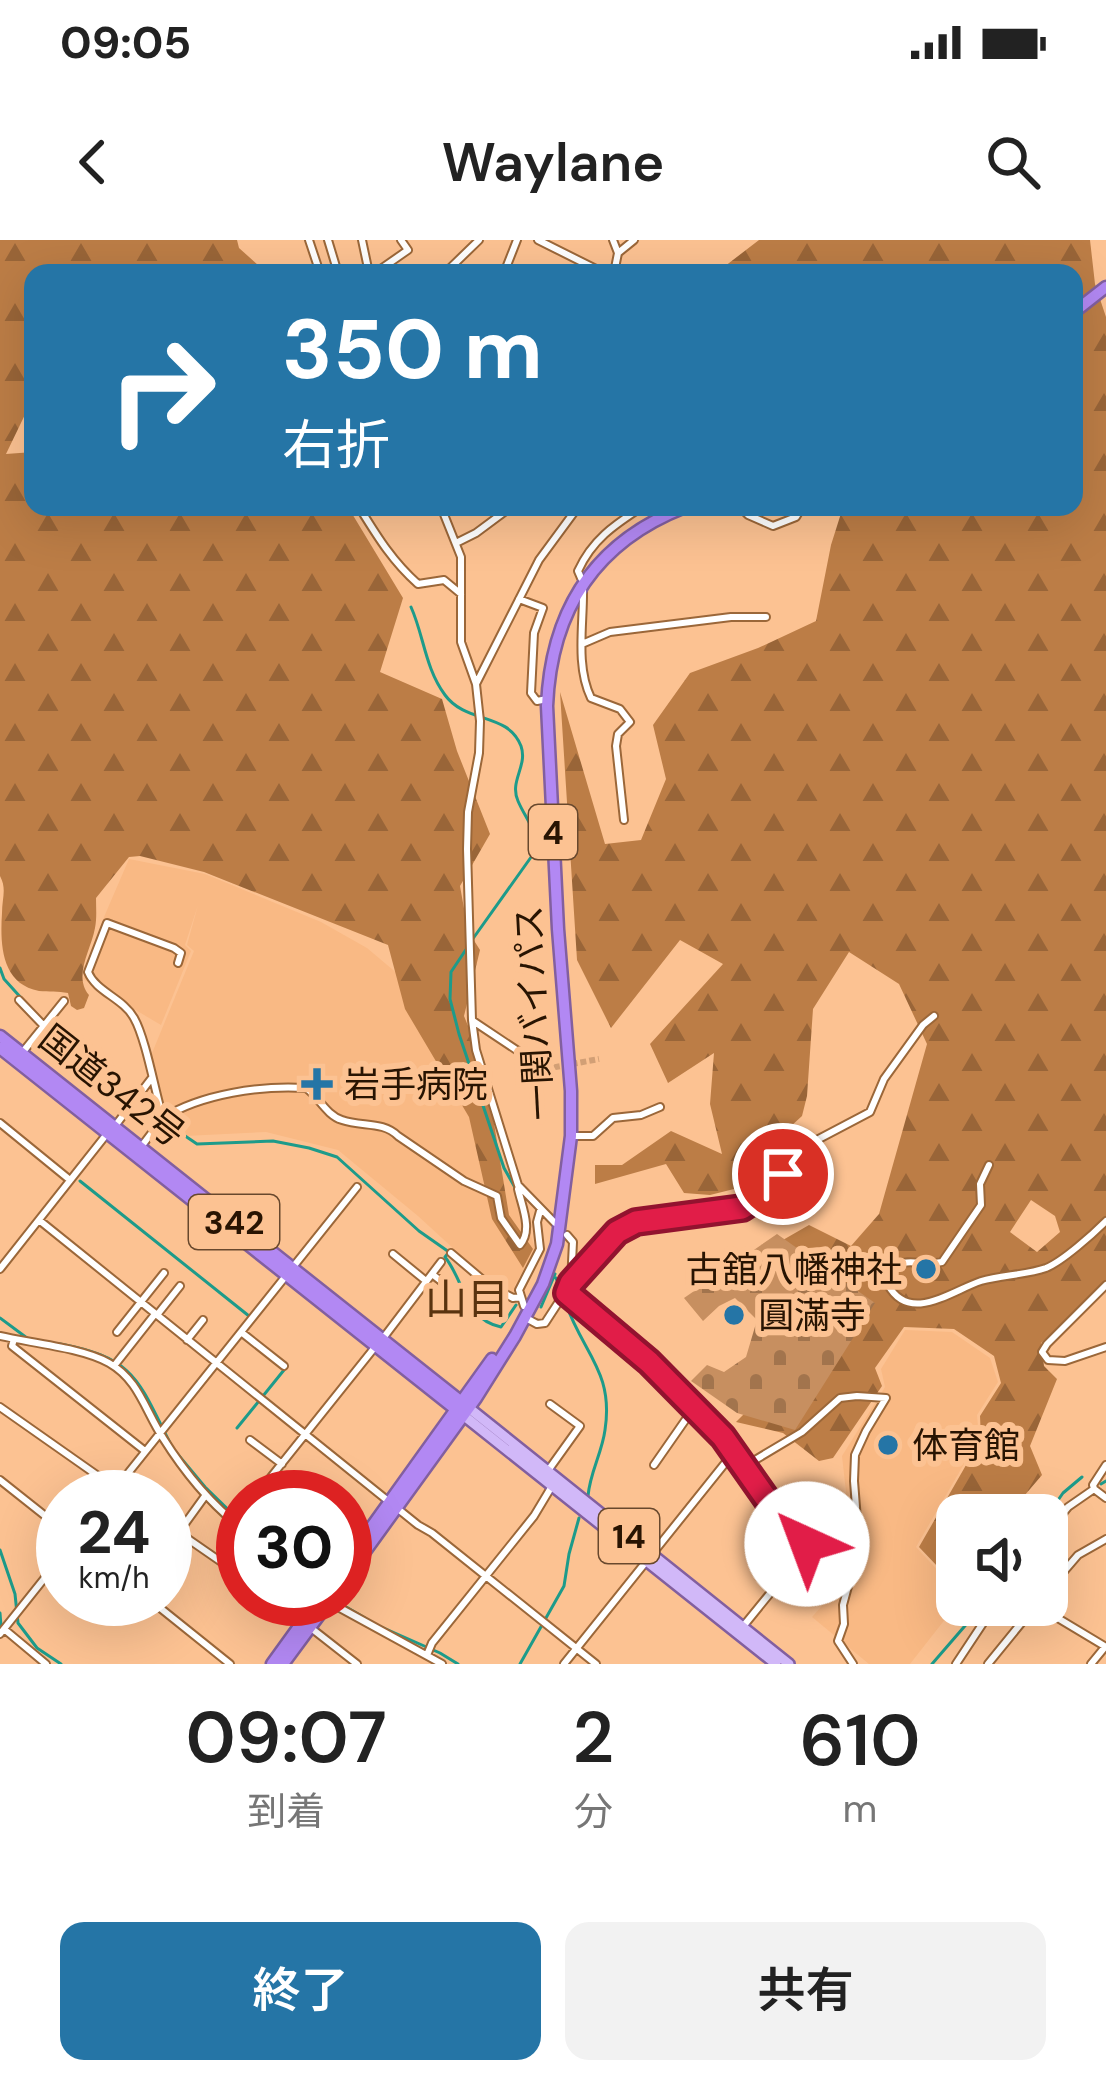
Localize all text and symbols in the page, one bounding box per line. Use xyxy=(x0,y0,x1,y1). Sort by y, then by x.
text: 09:05 xyxy=(60,13,191,72)
text: Waylane xyxy=(442,127,664,198)
icon: back xyxy=(60,129,126,195)
icon: search xyxy=(980,129,1046,195)
text: 350 m xyxy=(282,295,543,404)
icon: right xyxy=(84,312,240,468)
text: 右折 xyxy=(282,410,390,481)
road number: 4 xyxy=(529,805,577,859)
street label: 一関バイパス xyxy=(505,904,563,1122)
street label: 国道342号 xyxy=(30,1015,194,1157)
place label: 岩手病院 xyxy=(344,1061,488,1108)
marker: 岩手病院 xyxy=(301,1068,333,1100)
pin xyxy=(732,1123,834,1225)
icon: arrive xyxy=(750,1141,816,1207)
road number: 342 xyxy=(189,1195,279,1249)
place label: 古舘八幡神社 xyxy=(686,1246,902,1293)
marker: 古舘八幡神社 xyxy=(913,1256,939,1282)
district label: 山目 xyxy=(425,1272,509,1327)
place label: 圓滿寺 xyxy=(758,1292,866,1339)
marker: 圓滿寺 xyxy=(721,1302,747,1328)
place label: 体育館 xyxy=(912,1422,1020,1469)
marker: 体育館 xyxy=(875,1432,901,1458)
speed limit sign: 30 xyxy=(216,1470,372,1626)
position arrow xyxy=(744,1481,870,1607)
text: 24 xyxy=(77,1493,151,1572)
map controls xyxy=(936,1494,1068,1626)
button: sound xyxy=(936,1494,1068,1626)
road number: 14 xyxy=(599,1509,659,1563)
text: km/h xyxy=(79,1558,149,1597)
text: 09:07 xyxy=(186,1691,387,1784)
text: 2 xyxy=(572,1691,614,1784)
text: 610 xyxy=(800,1694,920,1787)
text: m xyxy=(843,1783,877,1834)
text: 到着 xyxy=(247,1786,325,1837)
text: 分 xyxy=(574,1786,613,1837)
button: 終了 xyxy=(60,1922,541,2060)
button: 共有 xyxy=(565,1922,1046,2060)

